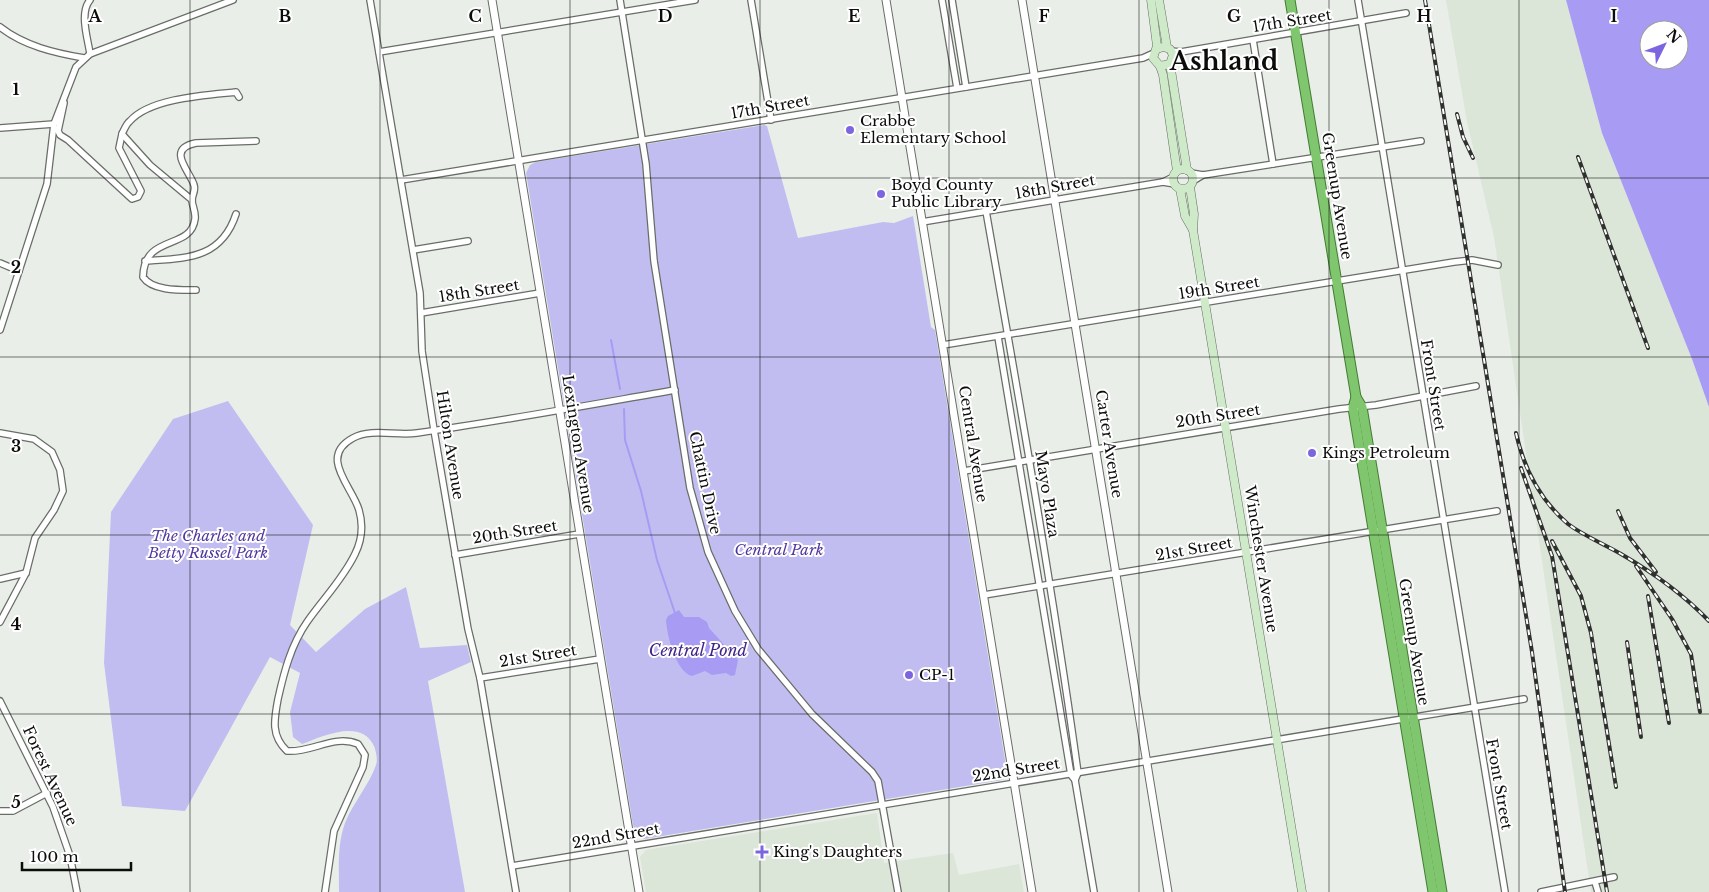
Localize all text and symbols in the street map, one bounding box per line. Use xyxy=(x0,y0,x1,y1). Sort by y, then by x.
street label: 17th Street xyxy=(1251,5,1333,36)
text: A xyxy=(88,6,103,26)
text: B xyxy=(279,6,292,26)
text: C xyxy=(468,6,482,26)
text: D xyxy=(658,6,672,26)
text: E xyxy=(848,6,860,26)
text: F xyxy=(1038,6,1050,26)
text: G xyxy=(1227,6,1241,26)
text: H xyxy=(1416,6,1432,26)
text: I xyxy=(1611,6,1618,26)
north arrow xyxy=(1639,20,1689,70)
text: N xyxy=(1663,25,1685,47)
district label: Ashland xyxy=(1169,46,1278,77)
text: 1 xyxy=(13,79,20,99)
street label: 17th Street xyxy=(729,90,811,123)
place label: Crabbe Elementary School xyxy=(860,111,1007,147)
marker: Crabbe Elementary School xyxy=(844,124,856,136)
street label: Greenup Avenue xyxy=(1318,131,1357,261)
street label: 18th Street xyxy=(1013,170,1097,203)
place label: Boyd County Public Library xyxy=(891,175,1002,211)
marker: Boyd County Public Library xyxy=(875,188,887,200)
text: 2 xyxy=(11,257,21,277)
street label: 19th Street xyxy=(1177,272,1261,303)
street label: 18th Street xyxy=(437,275,521,306)
street label: Front Street xyxy=(1417,338,1450,432)
street label: Lexington Avenue xyxy=(558,373,599,514)
street label: Central Avenue xyxy=(955,384,992,504)
street label: Carter Avenue xyxy=(1092,388,1127,499)
street label: Hilton Avenue xyxy=(432,389,469,501)
street label: 20th Street xyxy=(1174,399,1262,432)
street label: Chattin Drive xyxy=(685,430,726,536)
text: 3 xyxy=(11,436,21,456)
place label: Kings Petroleum xyxy=(1322,443,1450,462)
marker: Kings Petroleum xyxy=(1306,447,1318,459)
street label: Mayo Plaza xyxy=(1031,449,1064,539)
street label: Winchester Avenue xyxy=(1240,483,1282,634)
street label: 20th Street xyxy=(471,515,559,548)
park label: The Charles and Betty Russel Park xyxy=(147,526,268,562)
street label: 21st Street xyxy=(1154,532,1234,565)
park label: Central Park xyxy=(735,540,823,559)
street label: Greenup Avenue xyxy=(1395,577,1434,707)
text: 4 xyxy=(11,614,21,634)
street label: 21st Street xyxy=(498,640,578,671)
water label: Central Pond xyxy=(649,640,748,660)
place label: CP-1 xyxy=(919,665,955,684)
marker: CP-1 xyxy=(903,669,915,681)
street label: Forest Avenue xyxy=(19,723,82,829)
street label: Front Street xyxy=(1482,737,1517,831)
street label: 22nd Street xyxy=(971,753,1061,786)
text: 5 xyxy=(11,792,21,812)
street label: 22nd Street xyxy=(571,818,661,853)
scale bar xyxy=(22,840,131,872)
place label: King's Daughters xyxy=(773,842,903,861)
marker: King's Daughters xyxy=(755,845,769,859)
text: 100 m xyxy=(30,847,79,866)

